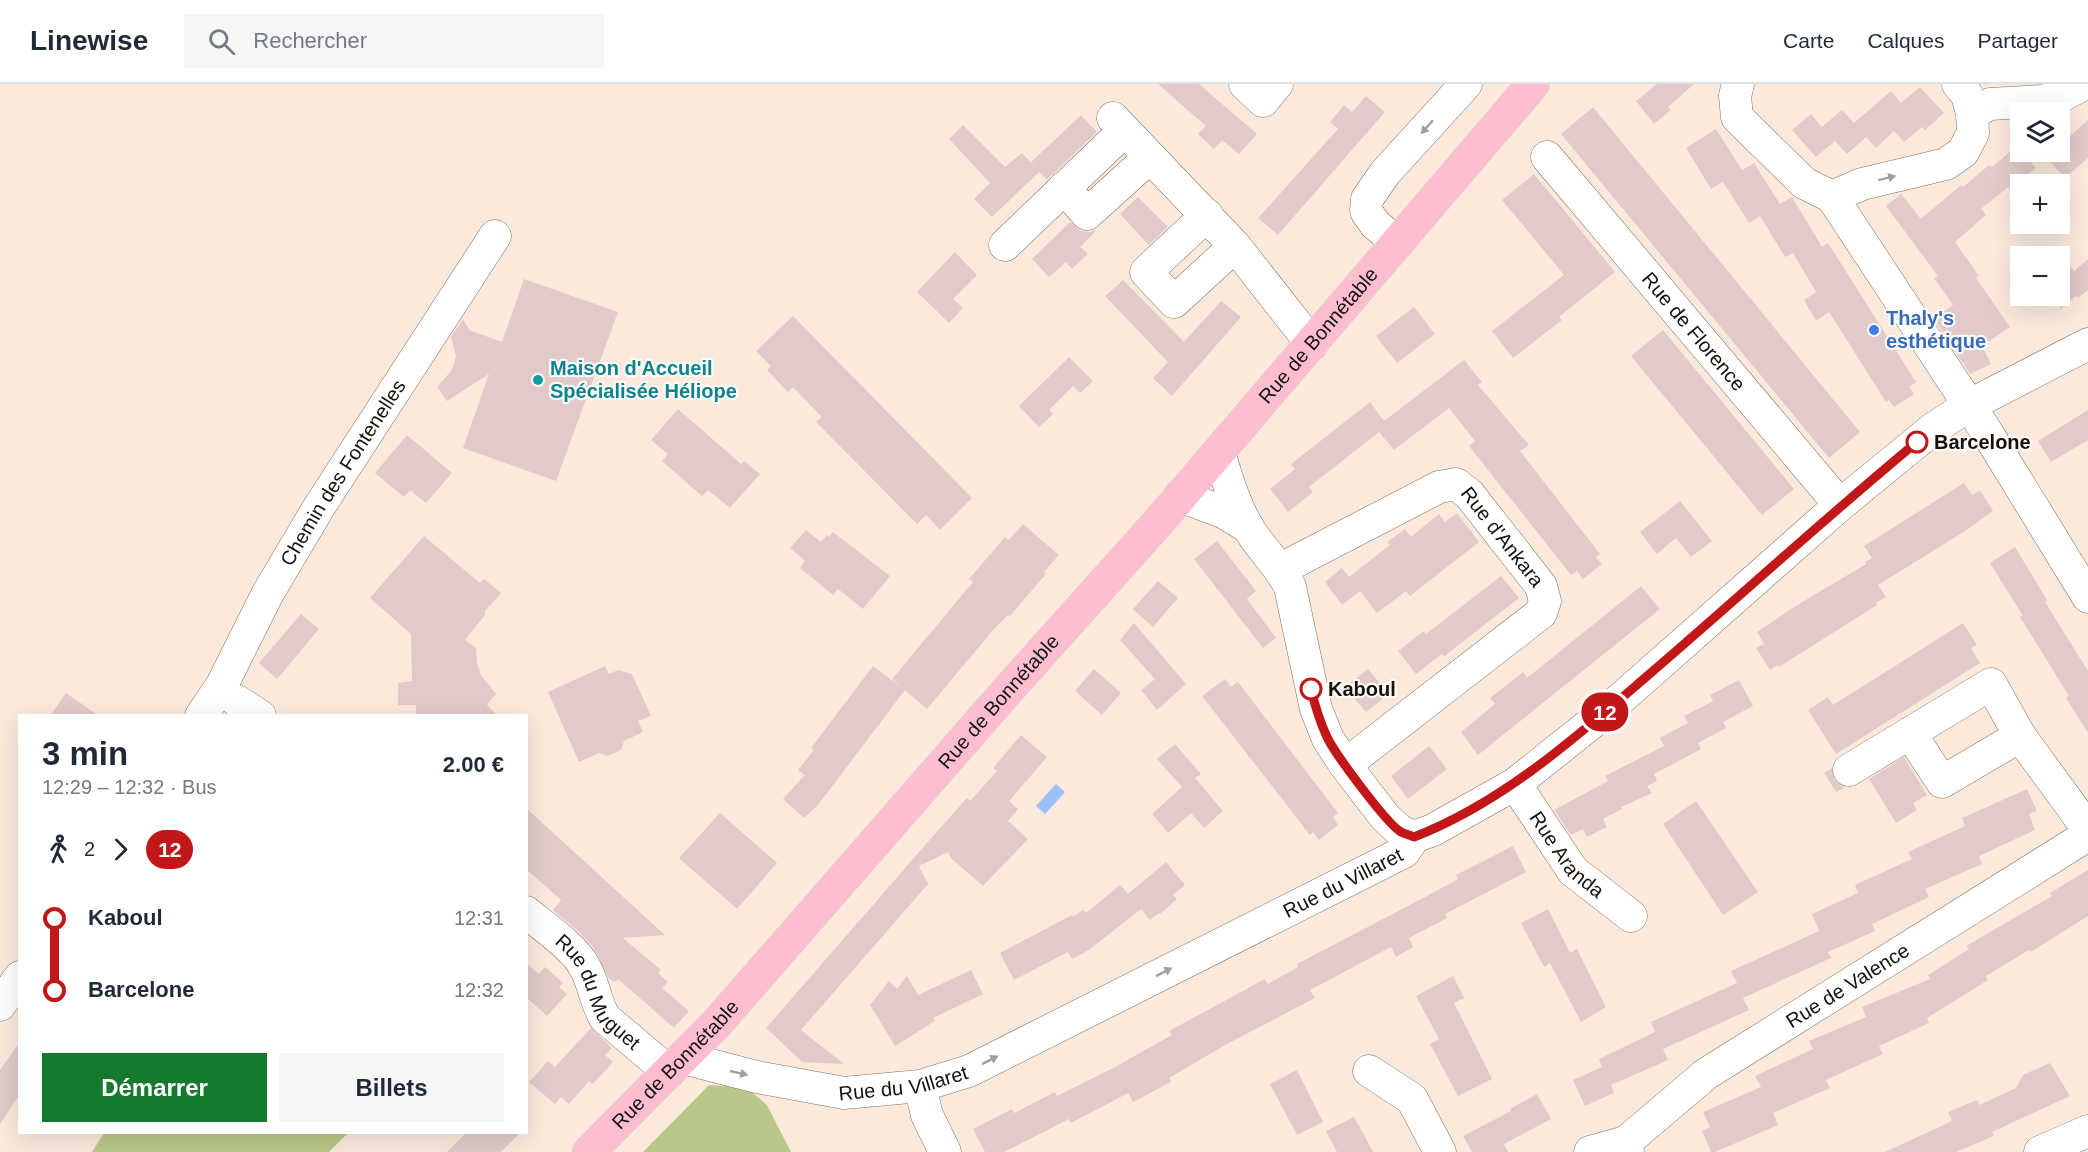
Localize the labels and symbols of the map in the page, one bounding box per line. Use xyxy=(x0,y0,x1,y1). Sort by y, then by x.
one-way arrow xyxy=(1420,120,1434,134)
one-way arrow xyxy=(1878,172,1896,182)
street label: Rue de Bonnétable xyxy=(1254,263,1382,408)
street label: Rue de Florence xyxy=(1638,268,1750,395)
place label: Thaly's esthétique xyxy=(1886,307,1986,352)
marker: Thaly's esthétique xyxy=(1867,323,1881,337)
place label: Maison d'Accueil Spécialisée Héliope xyxy=(550,357,737,402)
marker: Maison d'Accueil Spécialisée Héliope xyxy=(531,373,545,387)
street label: Chemin des Fontenelles xyxy=(276,376,410,570)
marker: Barcelone xyxy=(1906,431,1928,453)
place label: Barcelone xyxy=(1934,431,2031,453)
street label: Rue d'Ankara xyxy=(1457,483,1549,592)
street label: Rue de Bonnétable xyxy=(933,630,1063,773)
marker: Kaboul xyxy=(1300,678,1322,700)
place label: Kaboul xyxy=(1328,678,1396,700)
line badge: 12 xyxy=(1578,692,1632,732)
street label: Rue Aranda xyxy=(1525,807,1609,902)
street label: Rue du Villaret xyxy=(1279,843,1407,922)
street label: Rue du Muguet xyxy=(551,930,645,1054)
street label: Rue de Valence xyxy=(1782,939,1913,1032)
one-way arrow xyxy=(1156,967,1173,977)
street label: Rue de Bonnétable xyxy=(607,995,743,1133)
one-way arrow xyxy=(982,1056,999,1065)
street label: Rue du Villaret xyxy=(838,1061,971,1104)
one-way arrow xyxy=(730,1068,748,1078)

